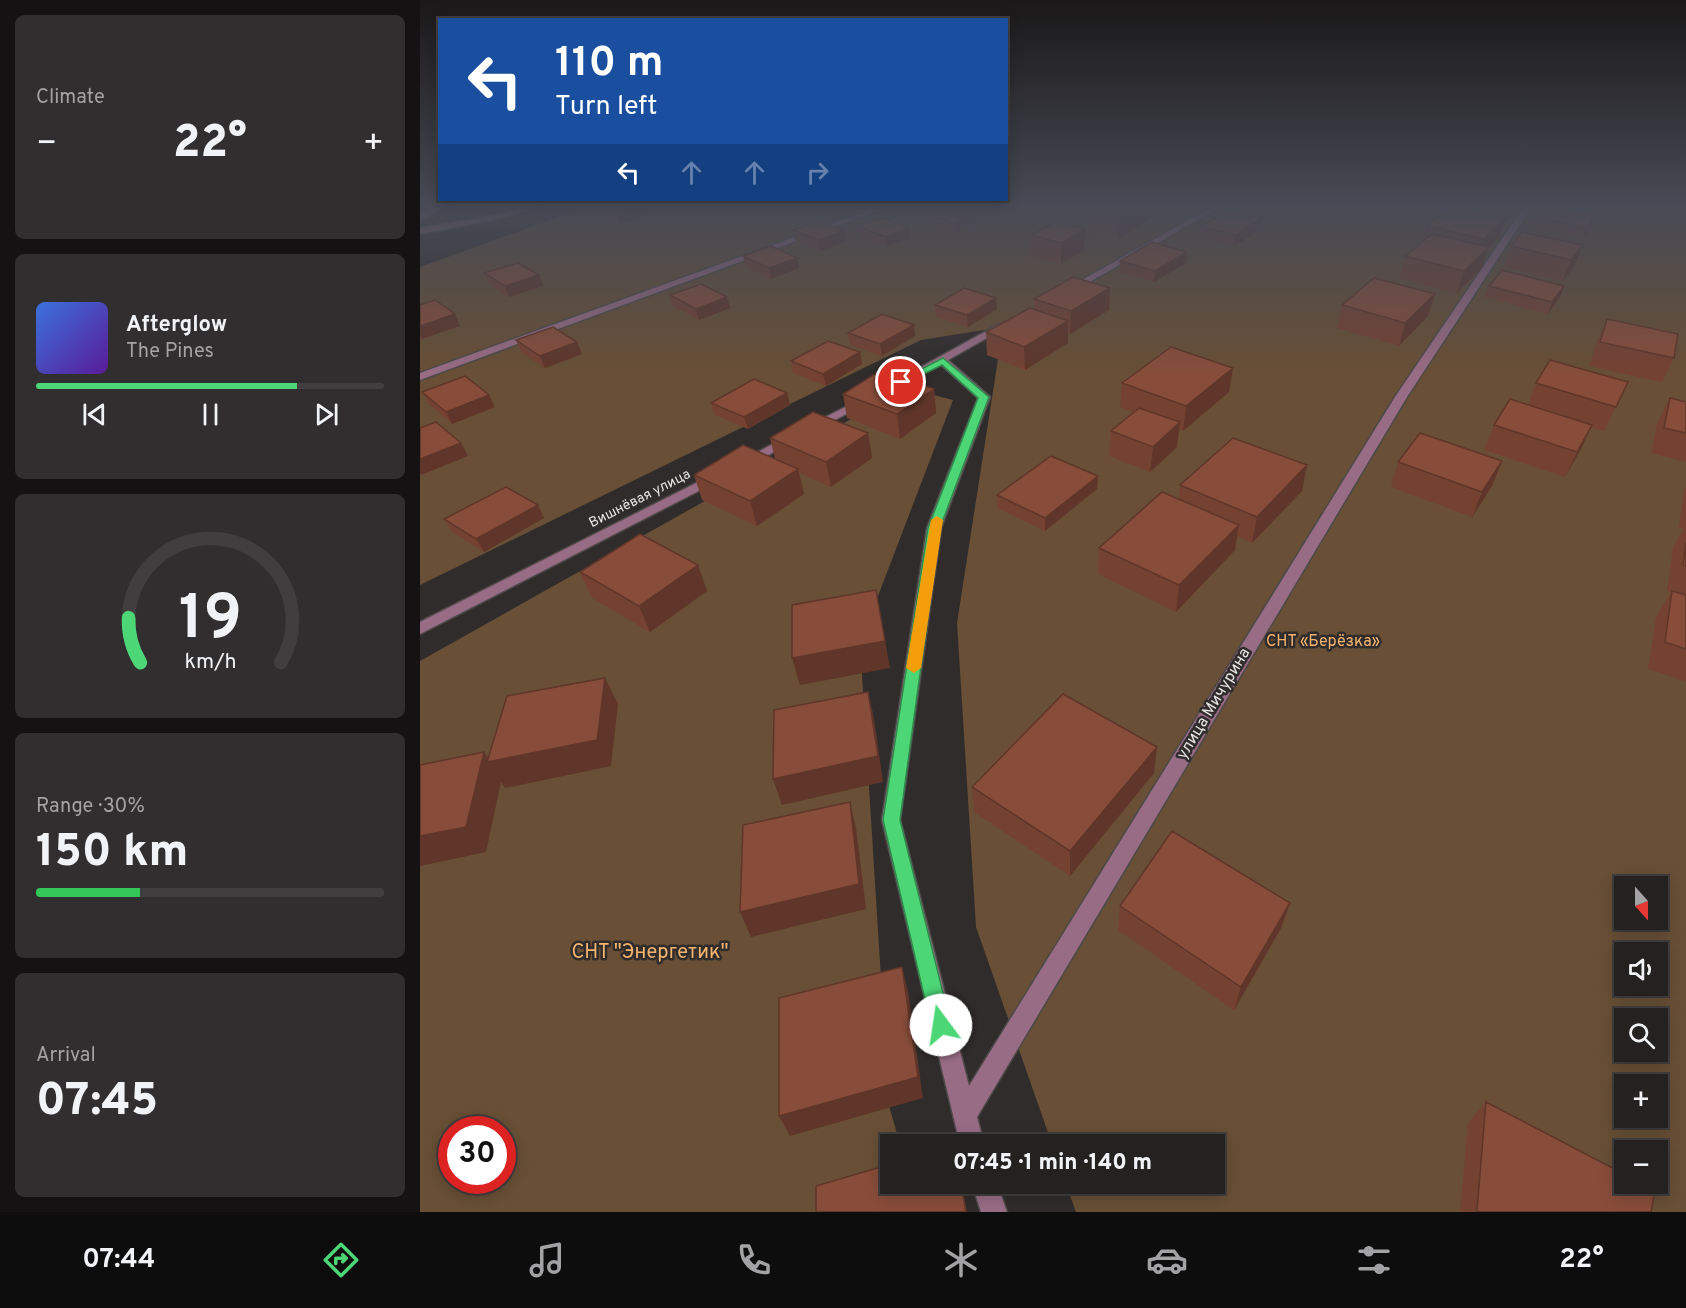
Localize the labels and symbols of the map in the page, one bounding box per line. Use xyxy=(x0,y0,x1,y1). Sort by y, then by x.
pin xyxy=(875,356,926,407)
street label: Вишнёвая улица xyxy=(586,466,694,532)
park label: СНТ «Берёзка» xyxy=(1266,632,1380,652)
street label: улица Мичурина xyxy=(1173,645,1255,763)
north arrow xyxy=(1614,876,1668,930)
park label: СНТ "Энергетик" xyxy=(571,940,729,966)
position arrow xyxy=(909,993,973,1057)
speed limit sign: 30 xyxy=(438,1116,516,1194)

